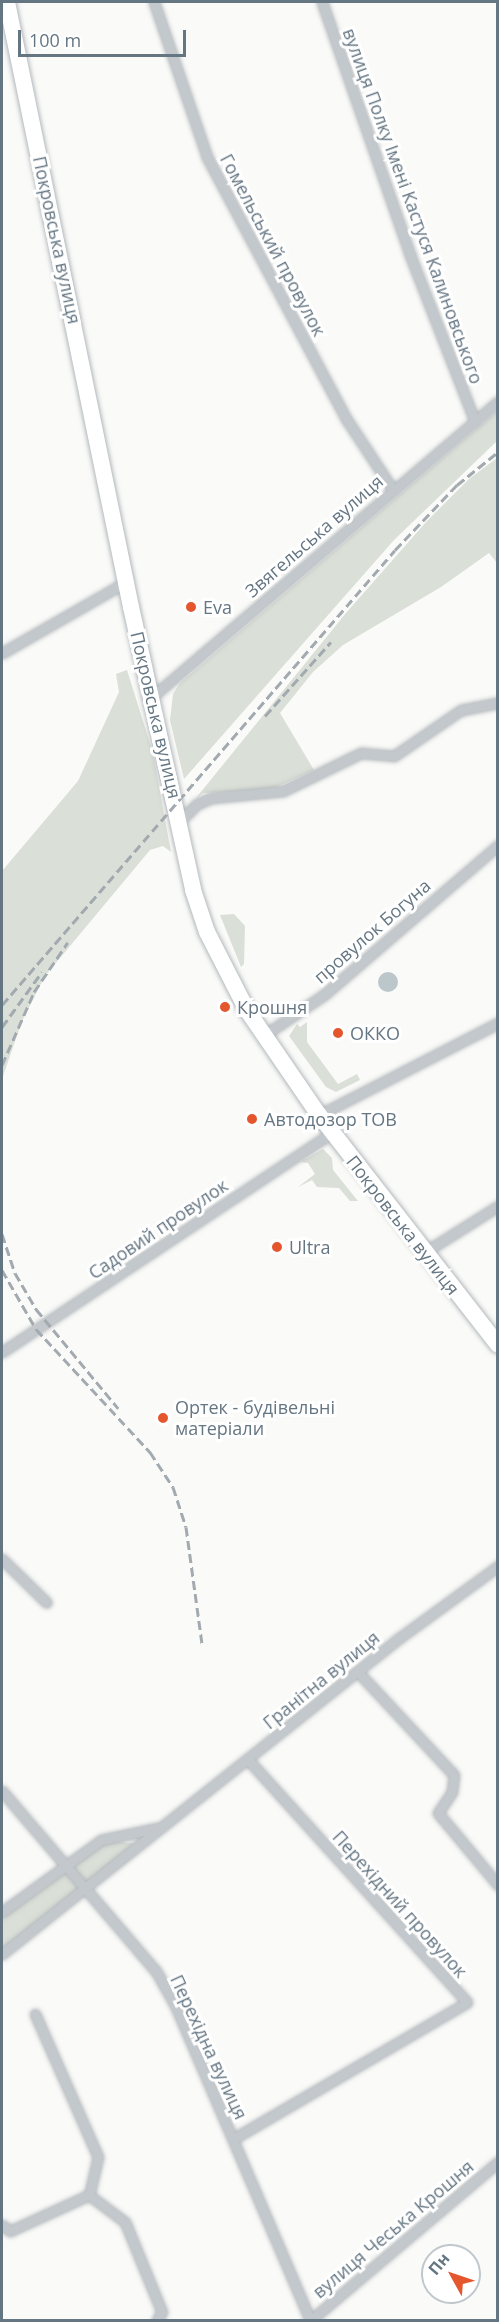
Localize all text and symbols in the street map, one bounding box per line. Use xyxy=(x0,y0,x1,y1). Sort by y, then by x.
scale bar xyxy=(21,18,189,56)
street label: вулиця Полку Імені Кастуся Калиновського xyxy=(338,25,488,387)
text: 100 m xyxy=(29,28,81,52)
street label: Гомельський провулок xyxy=(216,150,330,340)
street label: Покровська вулиця xyxy=(29,154,85,326)
street label: Звягельська вулиця xyxy=(241,470,387,602)
place label: Eva xyxy=(203,596,232,618)
marker: Eva xyxy=(184,600,198,614)
street label: Покровська вулиця xyxy=(126,629,186,801)
street label: провулок Богуна xyxy=(309,874,435,988)
place label: Крошня xyxy=(237,996,307,1018)
marker: Крошня xyxy=(218,1000,232,1014)
place label: ОККО xyxy=(350,1022,400,1044)
marker: ОККО xyxy=(331,1026,345,1040)
place label: Автодозор ТОВ xyxy=(264,1108,397,1130)
marker: Автодозор ТОВ xyxy=(245,1112,259,1126)
street label: Покровська вулиця xyxy=(342,1151,464,1299)
street label: Садовий провулок xyxy=(84,1174,232,1284)
place label: Ultra xyxy=(289,1236,330,1258)
marker: Ultra xyxy=(270,1240,284,1254)
place label: Ортек - будівельні матеріали xyxy=(175,1397,335,1440)
marker: Ортек - будівельні матеріали xyxy=(156,1411,170,1425)
street label: Гранітна вулиця xyxy=(259,1627,383,1733)
street label: Перехідний провулок xyxy=(328,1826,472,1982)
street label: Перехідна вулиця xyxy=(166,1971,252,2123)
street label: вулиця Чеська Крошня xyxy=(308,2155,478,2303)
north arrow xyxy=(421,2244,481,2304)
text: Пн xyxy=(423,2248,454,2279)

